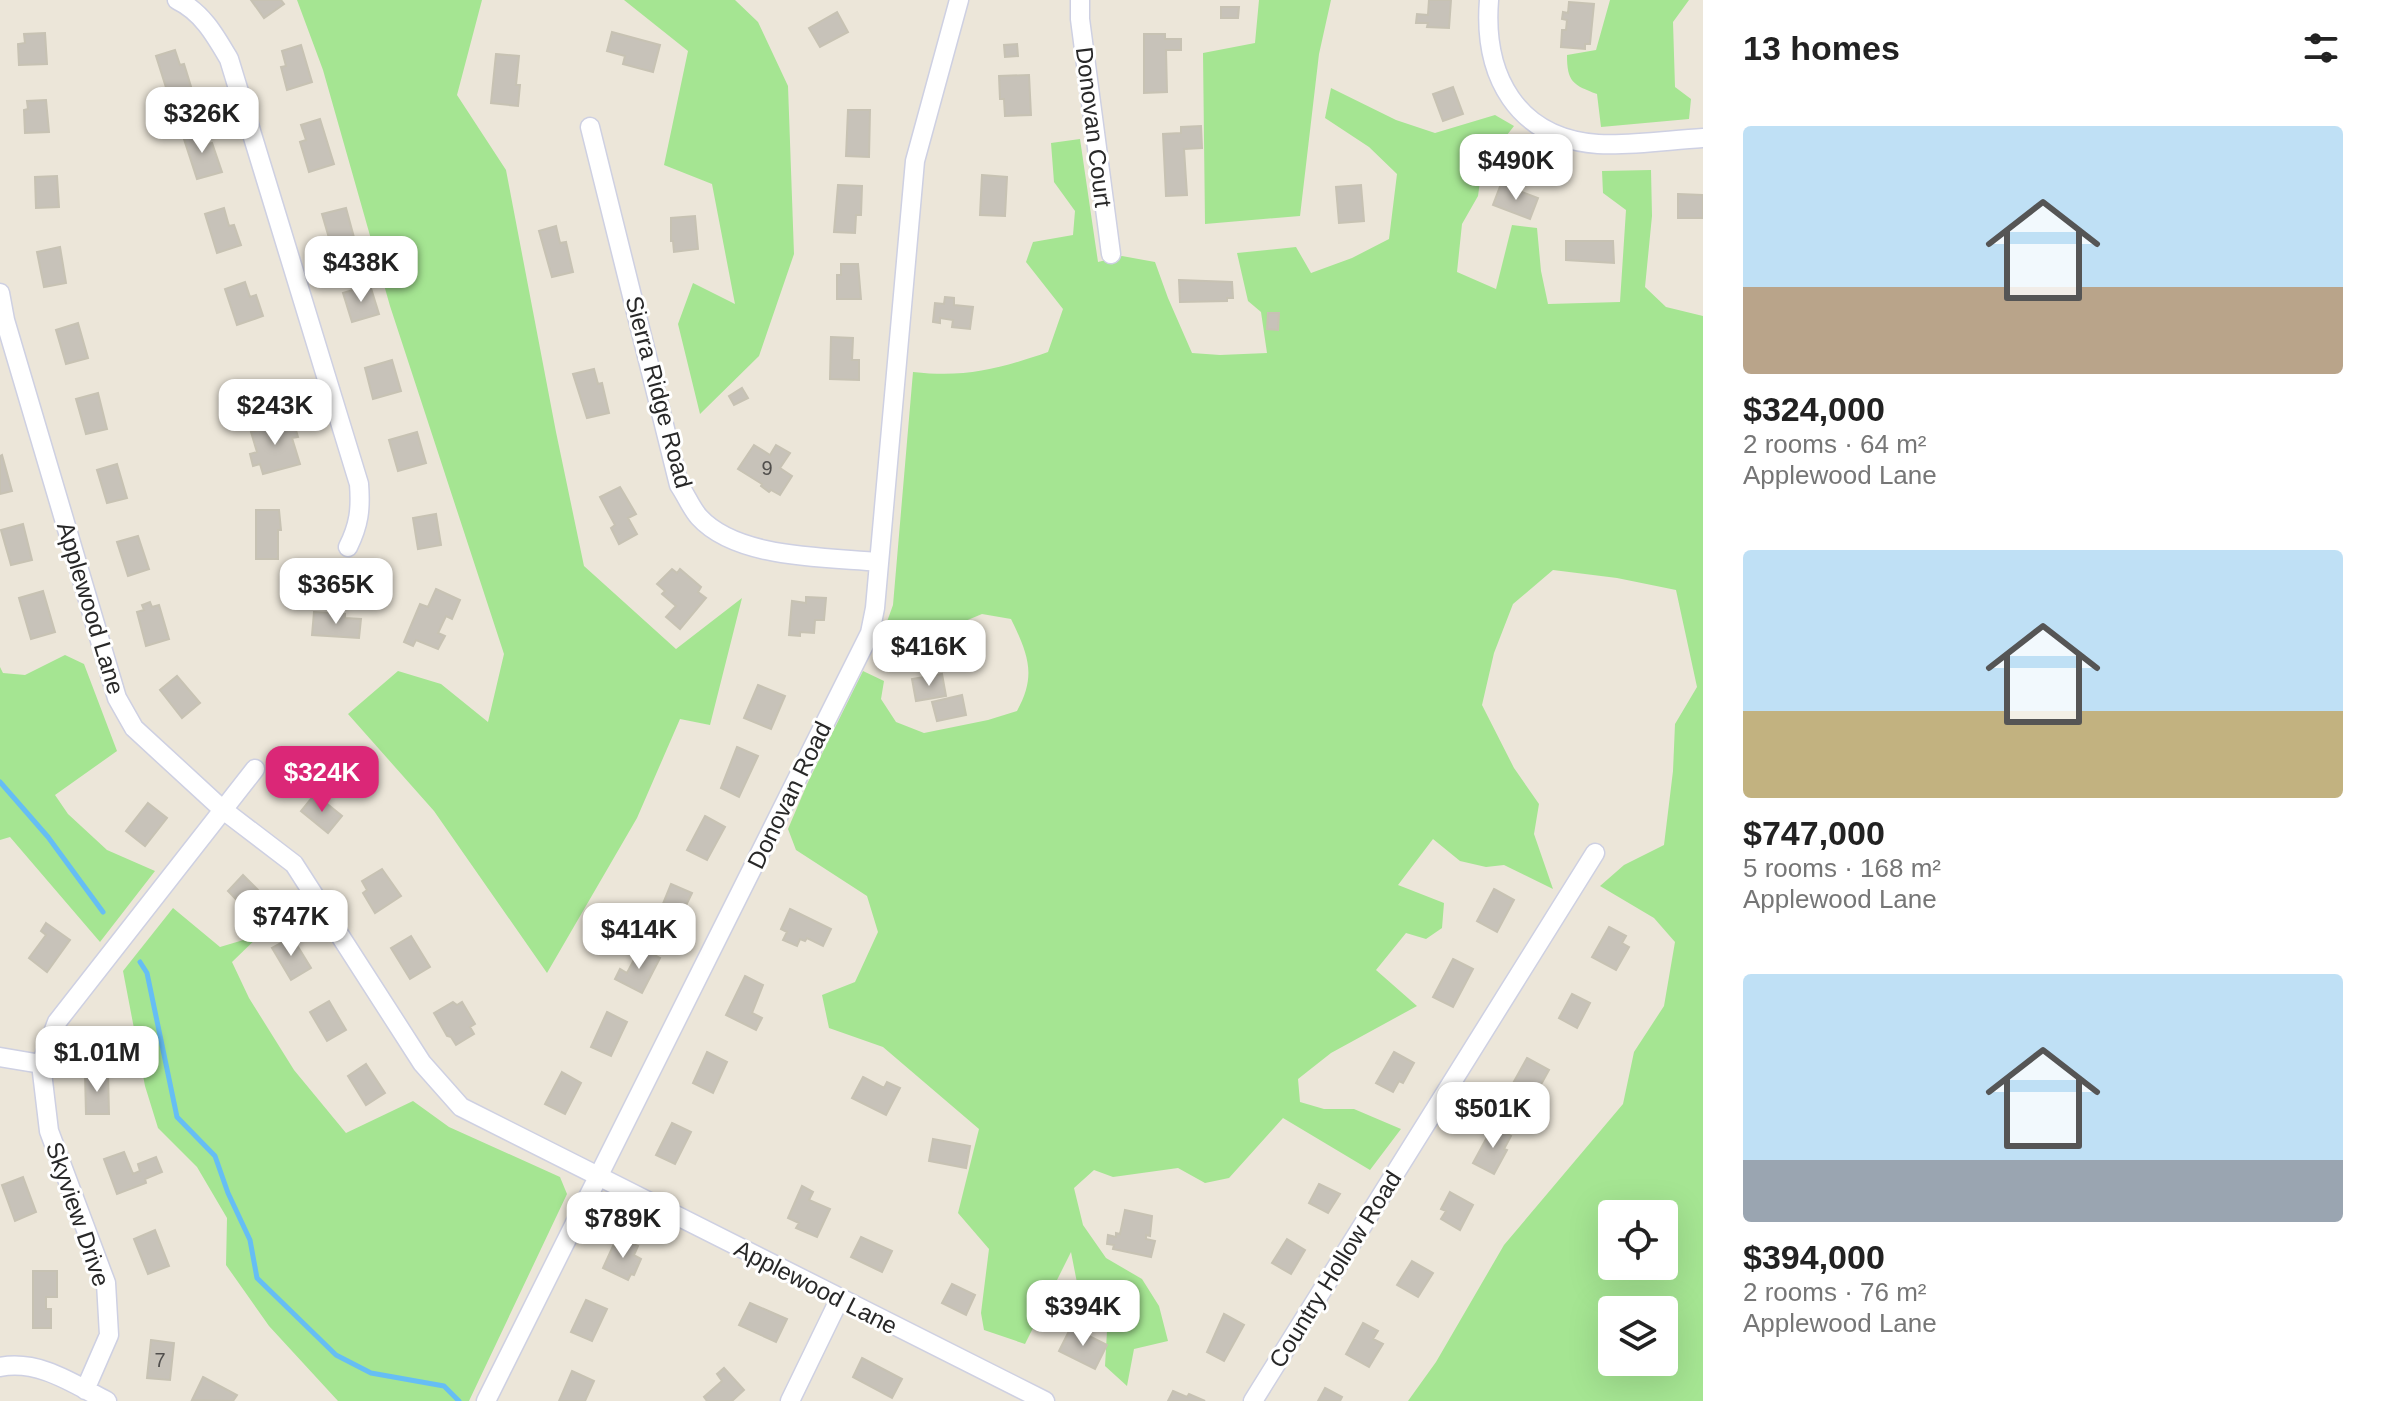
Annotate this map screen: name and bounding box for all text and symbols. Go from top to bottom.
icon: filters [2299,26,2343,70]
text: 13 homes [1743,29,1900,67]
street label: Donovan Court [1071,45,1117,209]
pin: $326K [146,87,258,155]
text: $326K [164,98,240,128]
pin: $490K [1460,134,1572,202]
text: $490K [1478,145,1554,175]
icon: home [1971,178,2115,322]
pin: $438K [305,236,417,304]
text: $438K [323,247,399,277]
street label: Sierra Ridge Road [620,293,698,491]
pin: $243K [219,379,331,447]
text: $243K [237,390,313,420]
text: $324,000 [1743,390,1885,428]
text: 2 rooms · 64 m² [1743,429,1927,459]
house number: 9 [761,457,773,479]
text: Applewood Lane [1743,460,1937,490]
street label: Applewood Lane [52,519,130,697]
pin: $365K [280,558,392,626]
text: $365K [298,569,374,599]
icon: home [1971,602,2115,746]
pin: $416K [873,620,985,688]
text: $416K [891,631,967,661]
street label: Donovan Road [742,717,836,873]
pin: $324K [266,746,378,814]
text: $324K [284,757,360,787]
text: $747,000 [1743,814,1885,852]
text: 5 rooms · 168 m² [1743,853,1941,883]
text: Applewood Lane [1743,884,1937,914]
pin: $747K [235,890,347,958]
text: $747K [253,901,329,931]
pin: $414K [583,903,695,971]
text: $414K [601,914,677,944]
pin: $1.01M [32,1026,162,1094]
icon: home [1971,1026,2115,1170]
text: $1.01M [54,1037,140,1067]
pin: $501K [1437,1082,1549,1150]
text: $501K [1455,1093,1531,1123]
street label: Skyview Drive [41,1138,115,1290]
street label: Country Hollow Road [1263,1166,1407,1372]
pin: $789K [567,1192,679,1260]
map controls [1598,1200,1678,1376]
button: locate [1598,1200,1678,1280]
text: $789K [585,1203,661,1233]
street label: Applewood Lane [730,1234,902,1340]
text: $394,000 [1743,1238,1885,1276]
text: 2 rooms · 76 m² [1743,1277,1927,1307]
pin: $394K [1027,1280,1139,1348]
text: $394K [1045,1291,1121,1321]
button: layers [1598,1296,1678,1376]
text: Applewood Lane [1743,1308,1937,1338]
house number: 7 [154,1349,166,1371]

